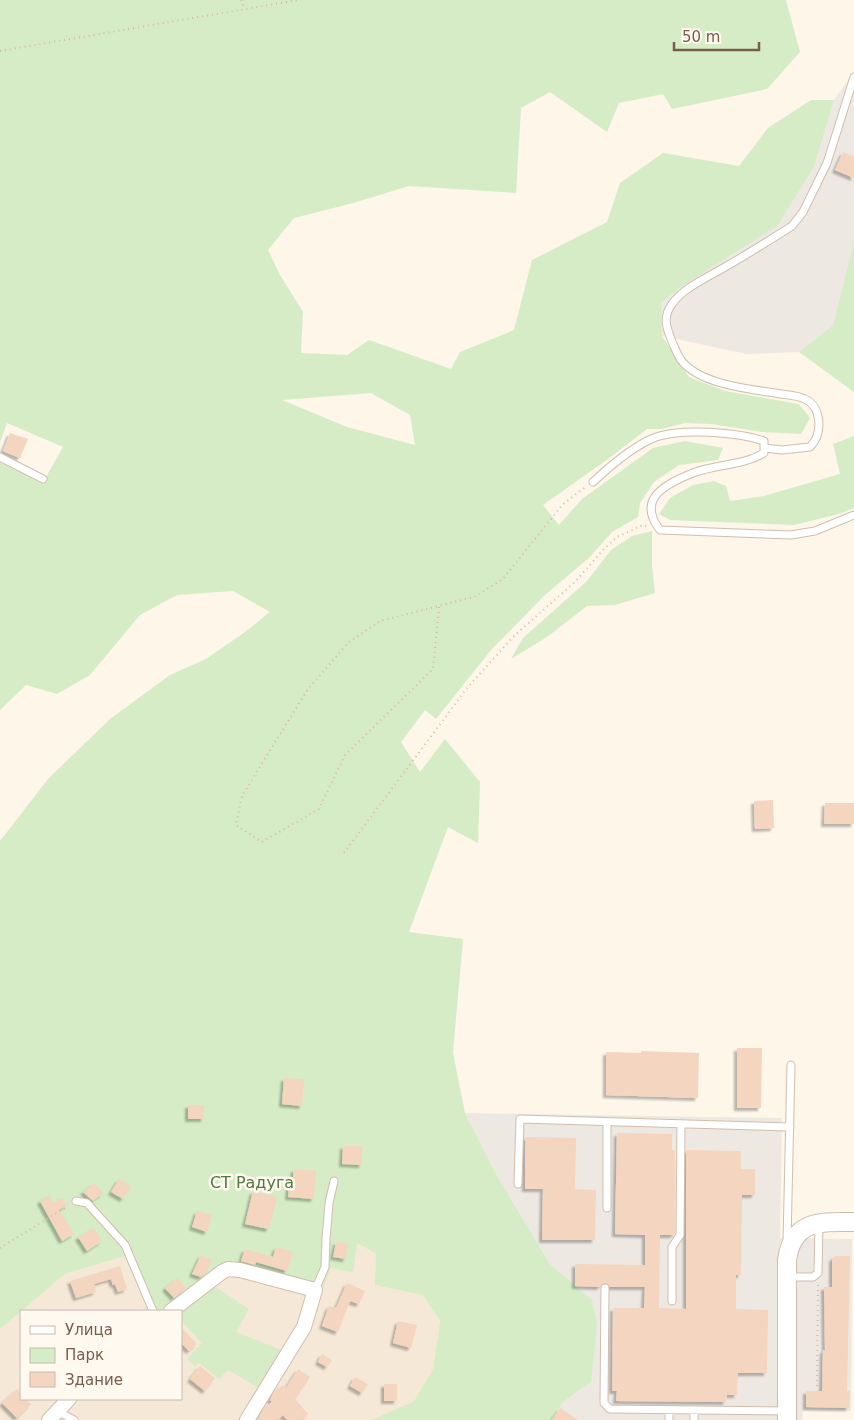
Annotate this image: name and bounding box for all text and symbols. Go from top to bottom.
scale bar [674,20,759,52]
text: 50 m [682,28,720,46]
park label: СТ Радуга [210,1173,294,1192]
legend [20,1310,182,1400]
text: Улица [65,1321,113,1339]
text: Парк [65,1346,104,1364]
text: Здание [65,1371,123,1389]

